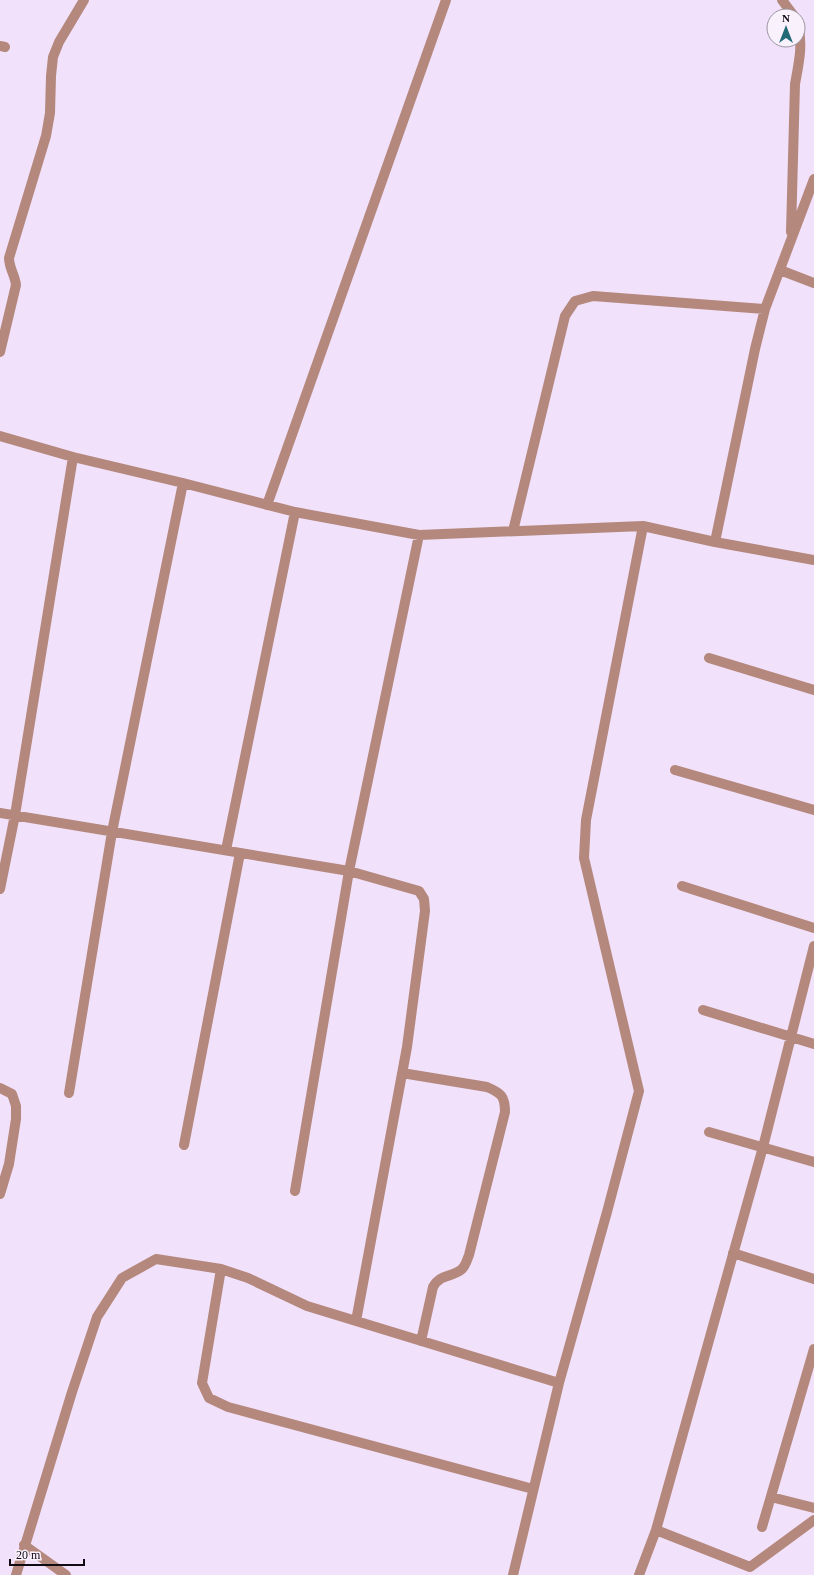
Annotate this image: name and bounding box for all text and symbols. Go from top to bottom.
north arrow [766,8,806,48]
text: N [782,12,790,24]
scale bar [10,1541,84,1567]
text: 20 m [16,1548,41,1562]

